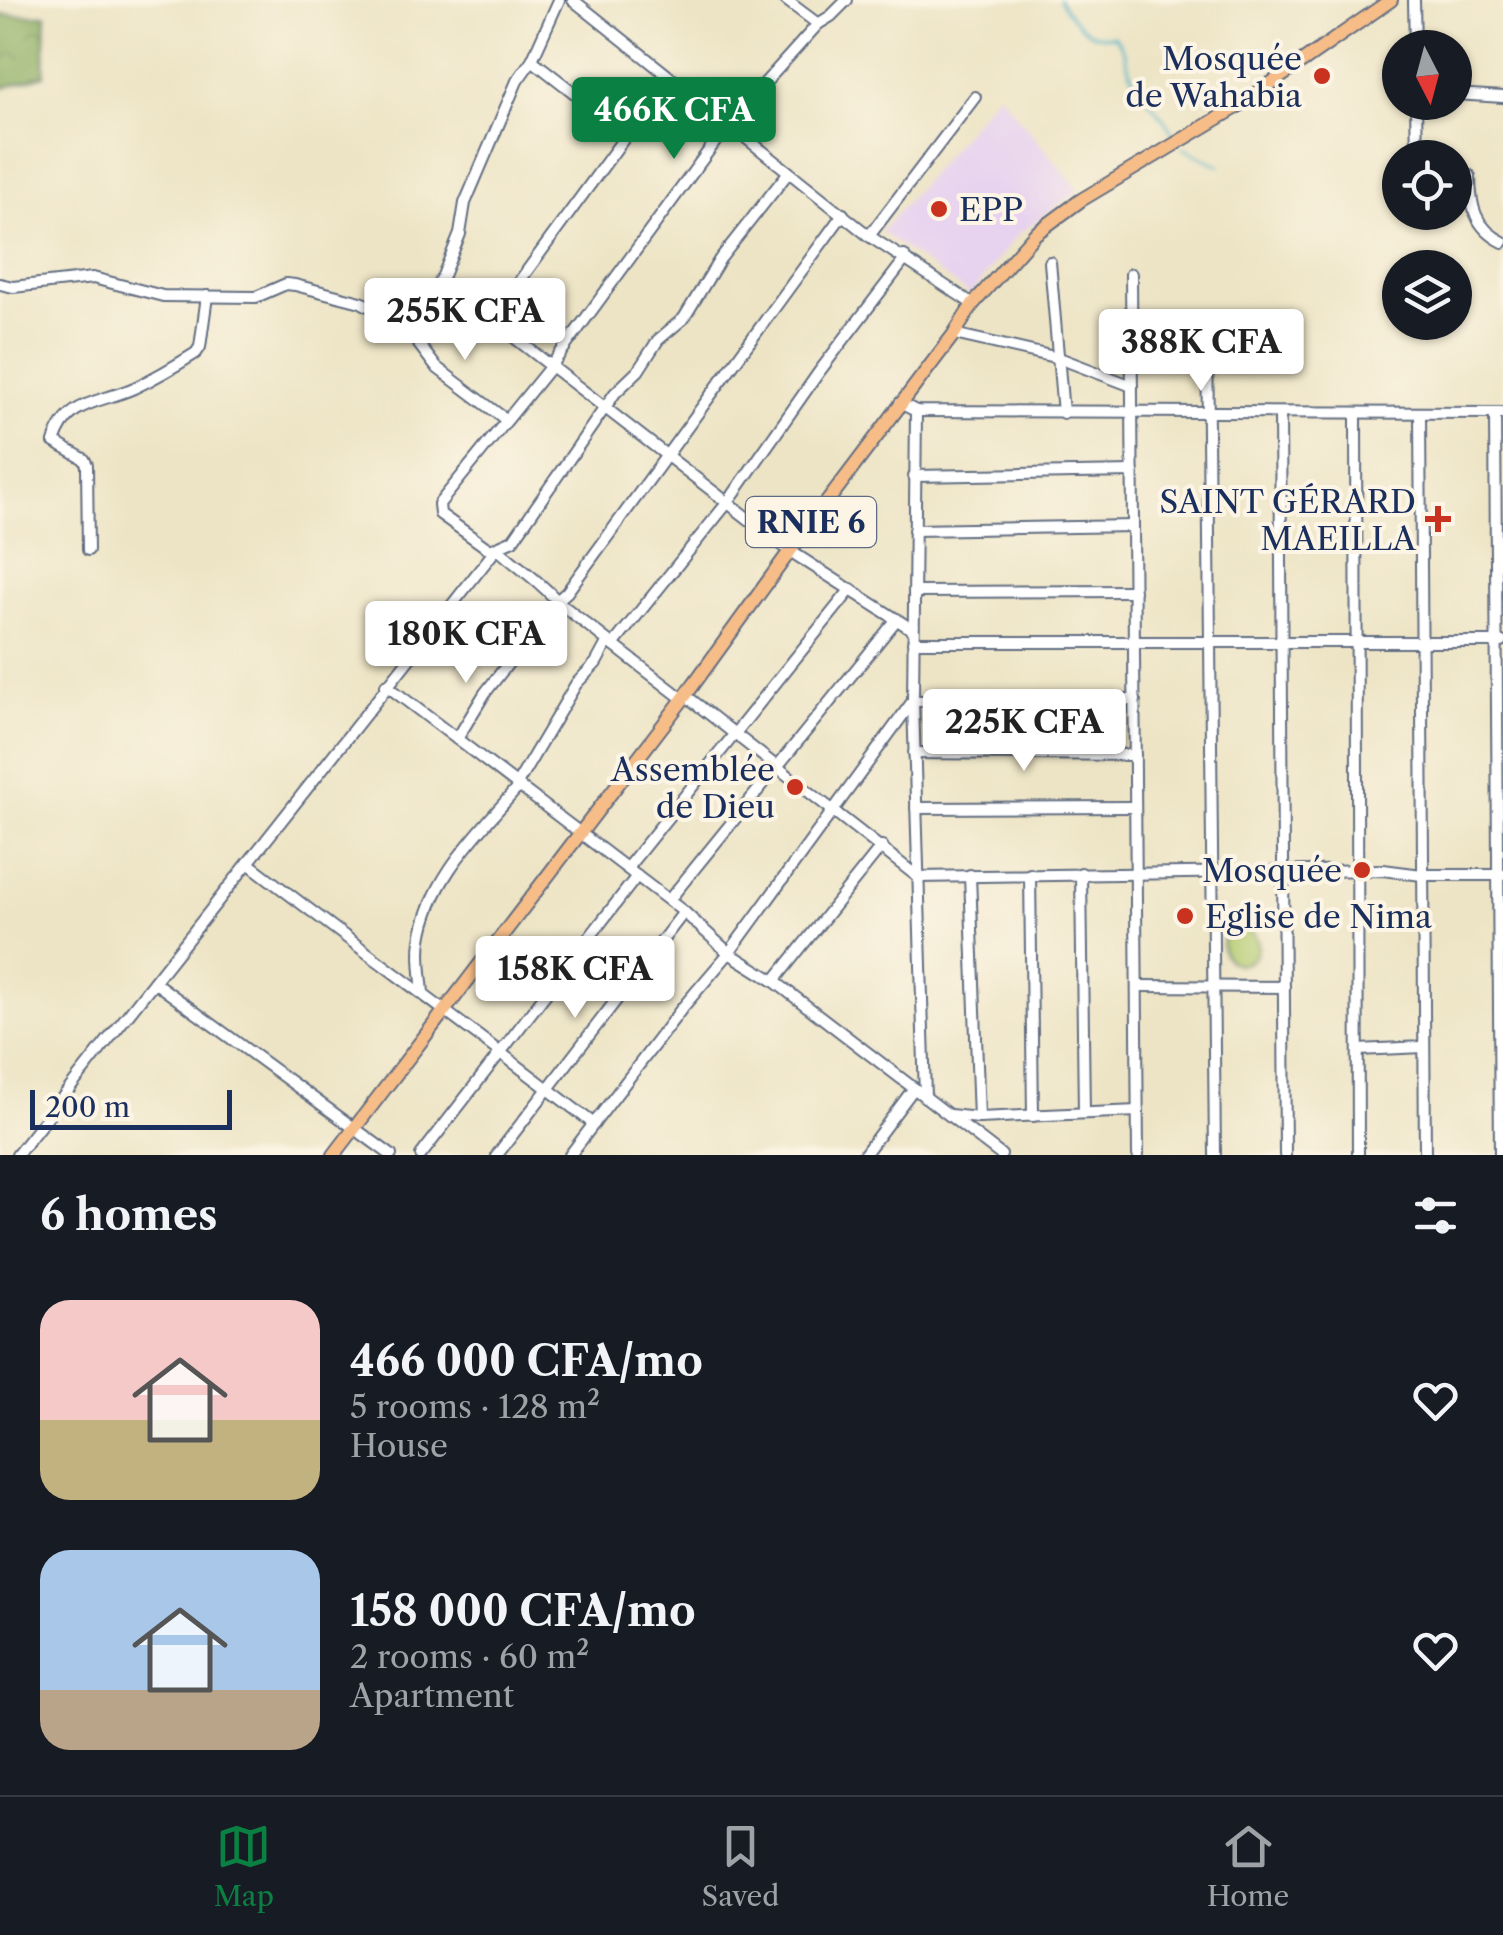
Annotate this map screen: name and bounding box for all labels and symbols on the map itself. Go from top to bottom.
north arrow [1382,30,1472,120]
place label: Mosquée de Wahabia [1125,39,1302,115]
marker: Mosquée de Wahabia [1311,65,1333,87]
pin: 466K CFA [571,77,777,162]
place label: EPP [959,190,1023,229]
marker: EPP [928,198,950,220]
pin: 255K CFA [362,278,568,363]
pin: 388K CFA [1098,309,1304,394]
place label: SAINT GÉRARD MAEILLA [1159,482,1417,558]
road number: RNIE 6 [746,497,876,547]
marker: SAINT GÉRARD MAEILLA [1425,506,1451,532]
pin: 180K CFA [363,601,569,686]
pin: 225K CFA [921,689,1127,774]
place label: Assemblée de Dieu [610,750,775,826]
marker: Assemblée de Dieu [784,776,806,798]
place label: Mosquée [1202,851,1342,890]
marker: Mosquée [1351,859,1373,881]
place label: Eglise de Nima [1205,897,1432,936]
marker: Eglise de Nima [1174,905,1196,927]
pin: 158K CFA [472,936,678,1021]
scale bar [30,1085,232,1130]

